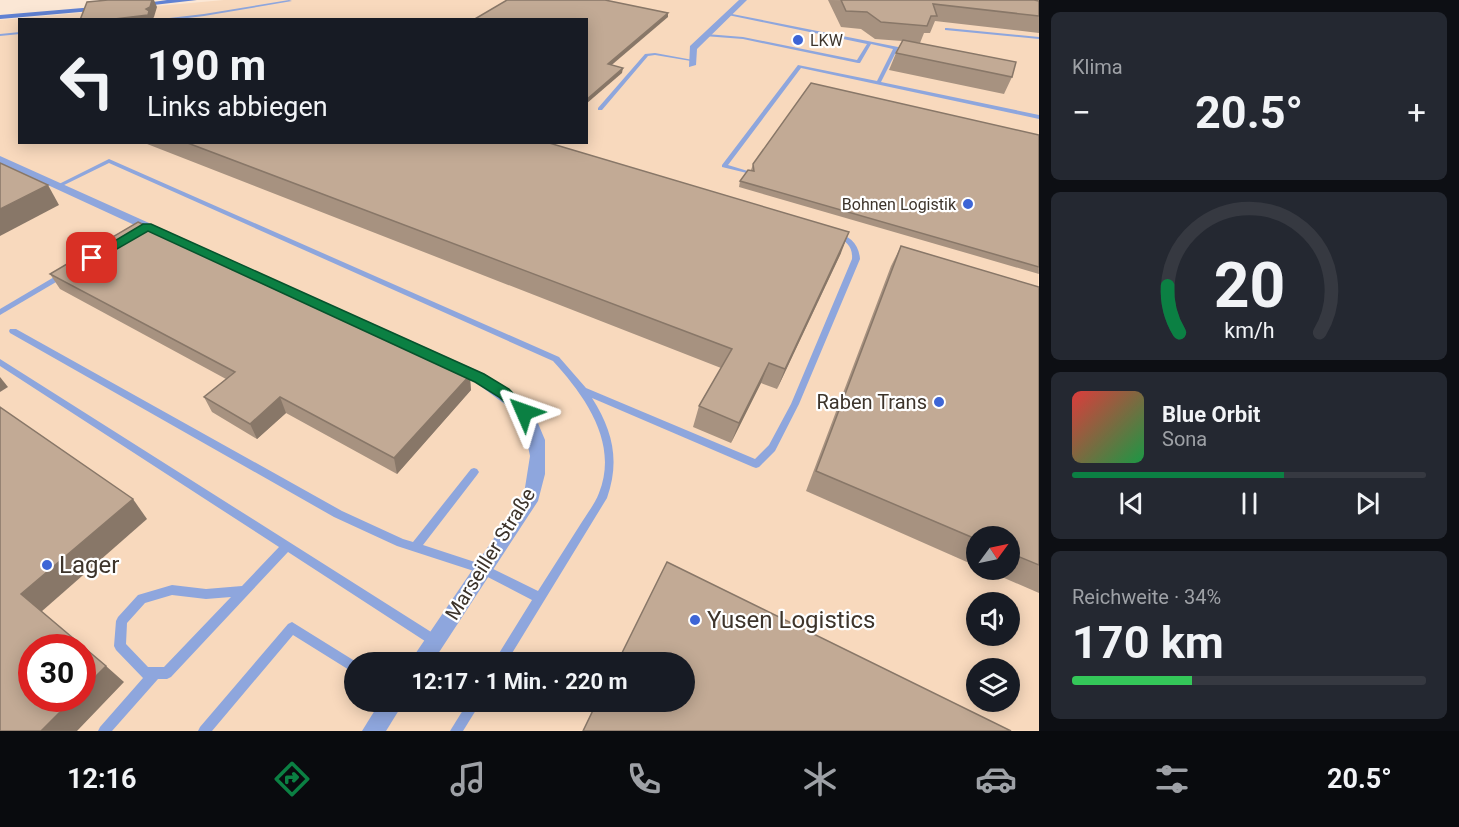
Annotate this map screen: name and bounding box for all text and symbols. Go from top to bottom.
place label: LKW [810,31,843,50]
marker: LKW [791,33,805,47]
text: 190 m [147,41,266,90]
icon: left [48,42,126,120]
text: Klima [1072,55,1123,79]
text: 20.5° [1195,86,1303,139]
text: Links abbiegen [147,91,328,123]
text: − [1072,93,1091,132]
text: + [1407,93,1426,132]
place label: Bohnen Logistik [842,195,957,214]
marker: Bohnen Logistik [961,197,975,211]
pin [66,232,117,283]
icon: arrive [75,241,108,274]
text: 20 [1213,249,1285,322]
text: km/h [1224,318,1274,343]
position arrow [492,380,556,444]
place label: Raben Trans [817,390,927,414]
marker: Raben Trans [932,395,946,409]
text: Blue Orbit [1162,402,1260,427]
text: Sona [1162,427,1207,451]
street label: Marseiller Straße [440,484,540,624]
icon: previous [1115,487,1148,520]
icon: pause [1233,487,1266,520]
icon: next [1351,487,1384,520]
north arrow [966,526,1020,580]
map controls [966,526,1020,712]
place label: Lager [59,551,119,579]
marker: Lager [40,558,54,572]
text: Reichweite · 34% [1072,585,1221,609]
button: sound [966,592,1020,646]
place label: Yusen Logistics [707,606,875,634]
marker: Yusen Logistics [688,613,702,627]
text: 170 km [1072,616,1224,669]
speed limit sign: 30 [18,634,96,712]
button: layers [966,658,1020,712]
text: 12:17 · 1 Min. · 220 m [411,669,628,694]
icon: directions [271,758,313,800]
icon: music [447,758,489,800]
icon: phone [623,758,665,800]
icon: climate [799,758,841,800]
icon: car [975,758,1017,800]
icon: filters [1151,758,1193,800]
text: 12:16 [67,763,137,795]
text: 20.5° [1327,763,1392,795]

